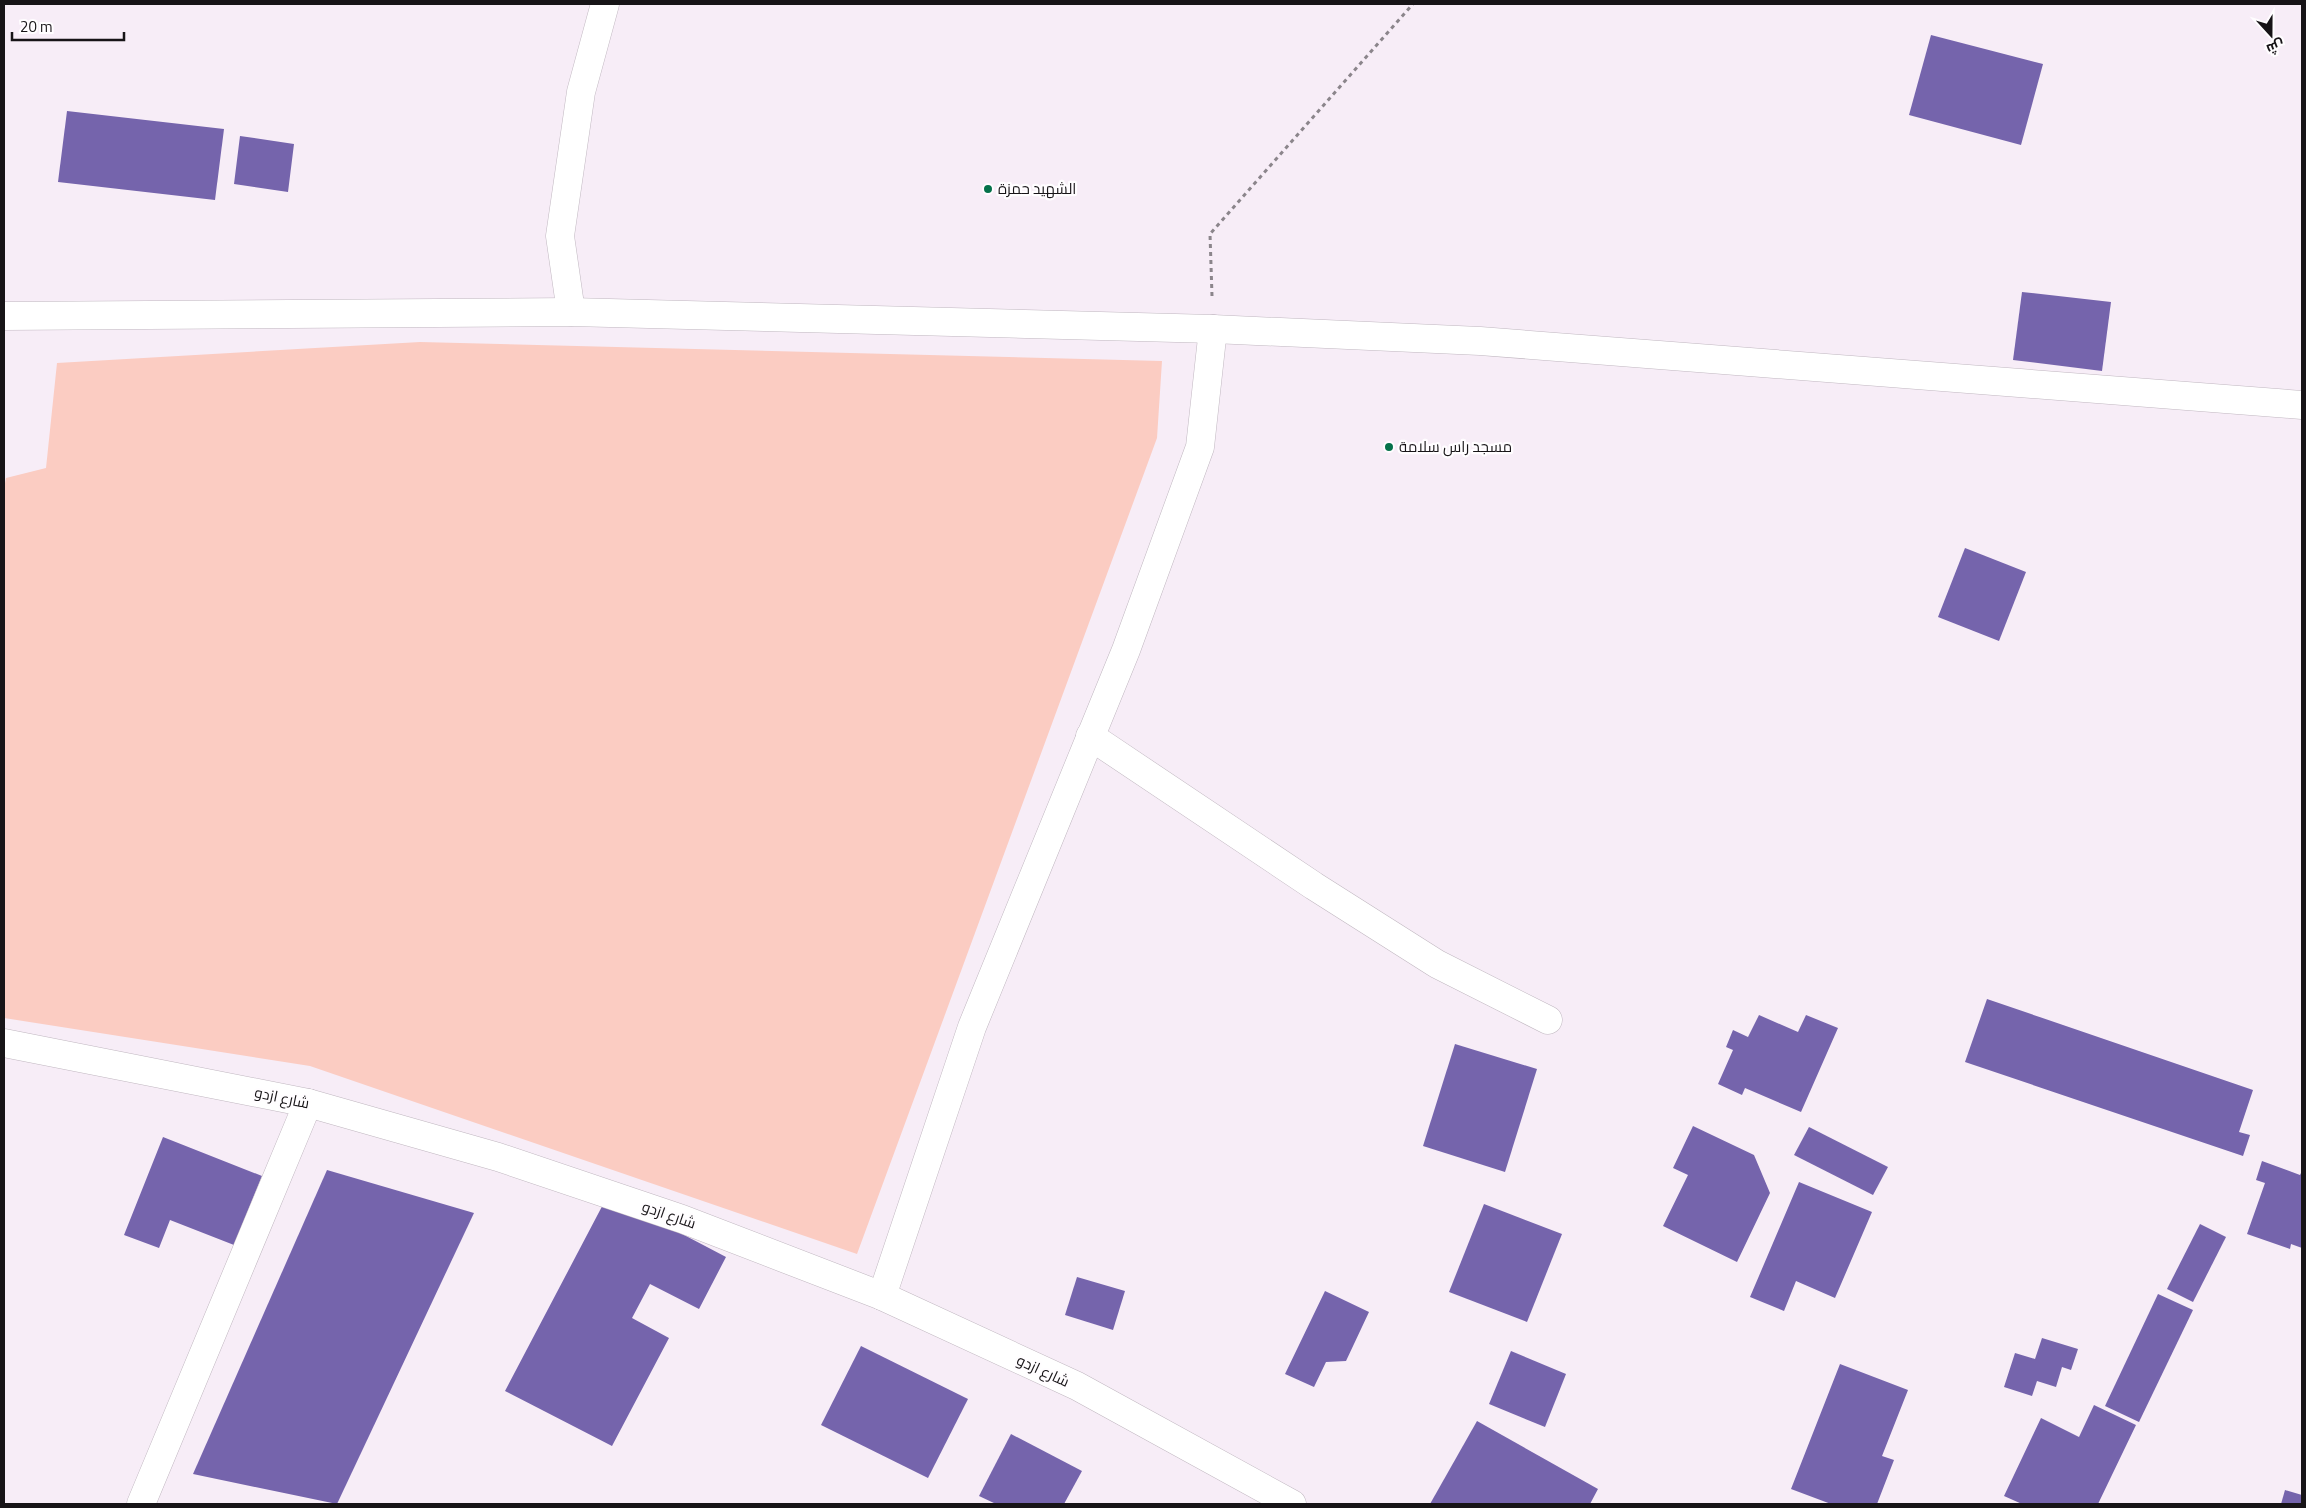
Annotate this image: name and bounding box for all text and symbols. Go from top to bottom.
scale bar [12,10,125,42]
north arrow [2246,10,2296,60]
text: 20 m [20,15,53,38]
text: ش [2264,35,2288,61]
place label: الشهيد حمزة [998,177,1076,200]
marker: الشهيد حمزة [982,183,994,195]
place label: مسجد راس سلامة [1399,435,1512,458]
marker: مسجد راس سلامة [1383,441,1395,453]
street label: شارع ازدو [252,1080,312,1115]
street label: شارع ازدو [639,1195,699,1234]
street label: شارع ازدو [1013,1348,1073,1393]

